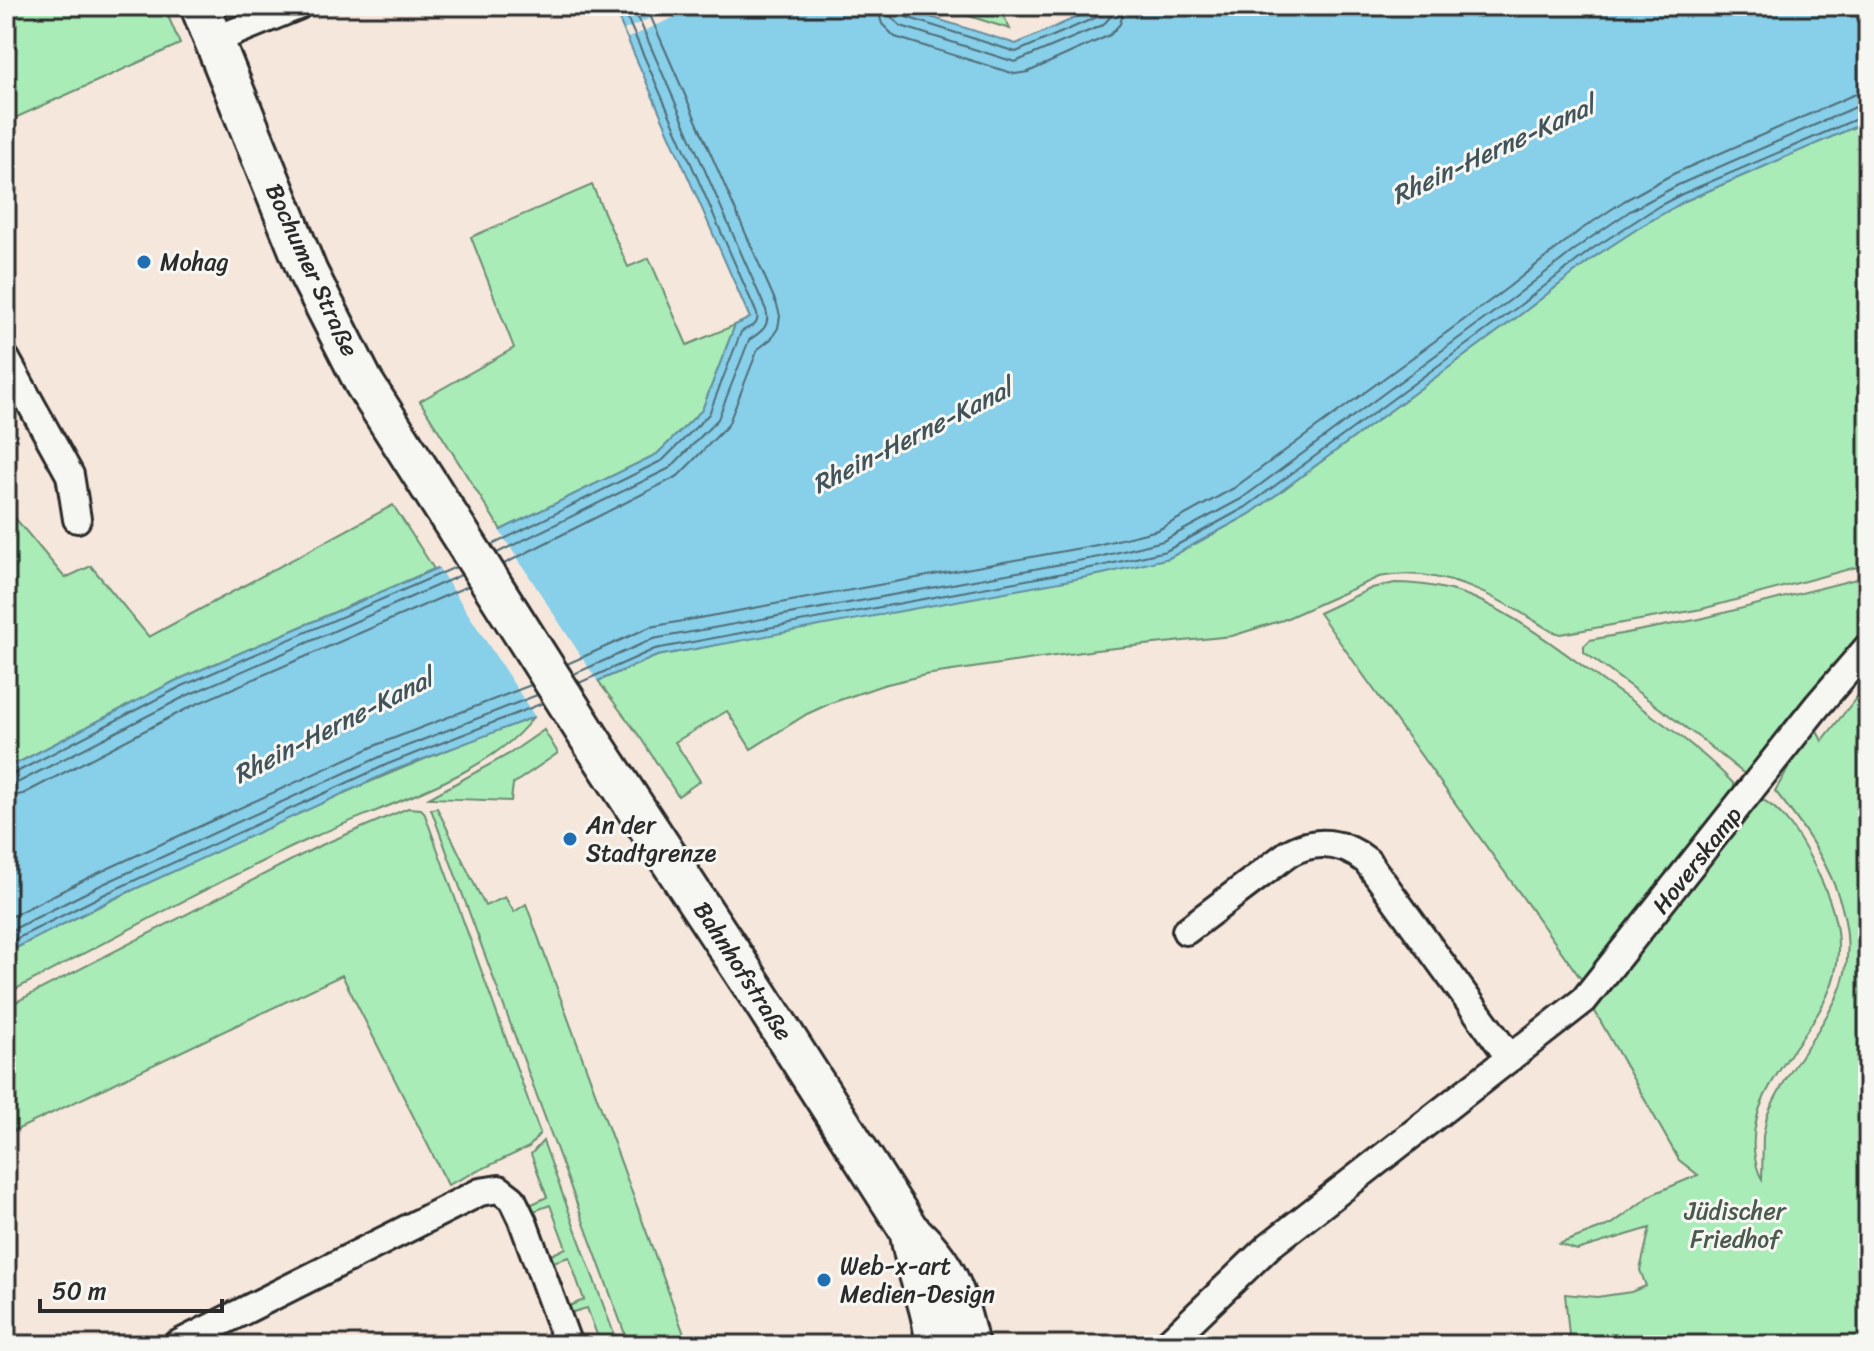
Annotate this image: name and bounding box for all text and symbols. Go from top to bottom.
water label: Rhein-Herne-Kanal [1383,80,1608,217]
street label: Bochumer Straße [253,176,371,364]
place label: Mohag [160,241,229,283]
marker: Mohag [135,253,153,271]
water label: Rhein-Herne-Kanal [803,363,1026,506]
water label: Rhein-Herne-Kanal [224,653,447,796]
street label: Hoverskamp [1641,796,1753,923]
place label: An der Stadtgrenze [585,804,717,874]
marker: An der Stadtgrenze [561,830,579,848]
street label: Bahnhofstraße [682,893,804,1049]
park label: Jüdischer Friedhof [1683,1190,1788,1260]
place label: Web-x-art Medien-Design [840,1245,995,1315]
scale bar [40,1263,222,1313]
text: 50 m [52,1270,107,1312]
marker: Web-x-art Medien-Design [815,1271,833,1289]

